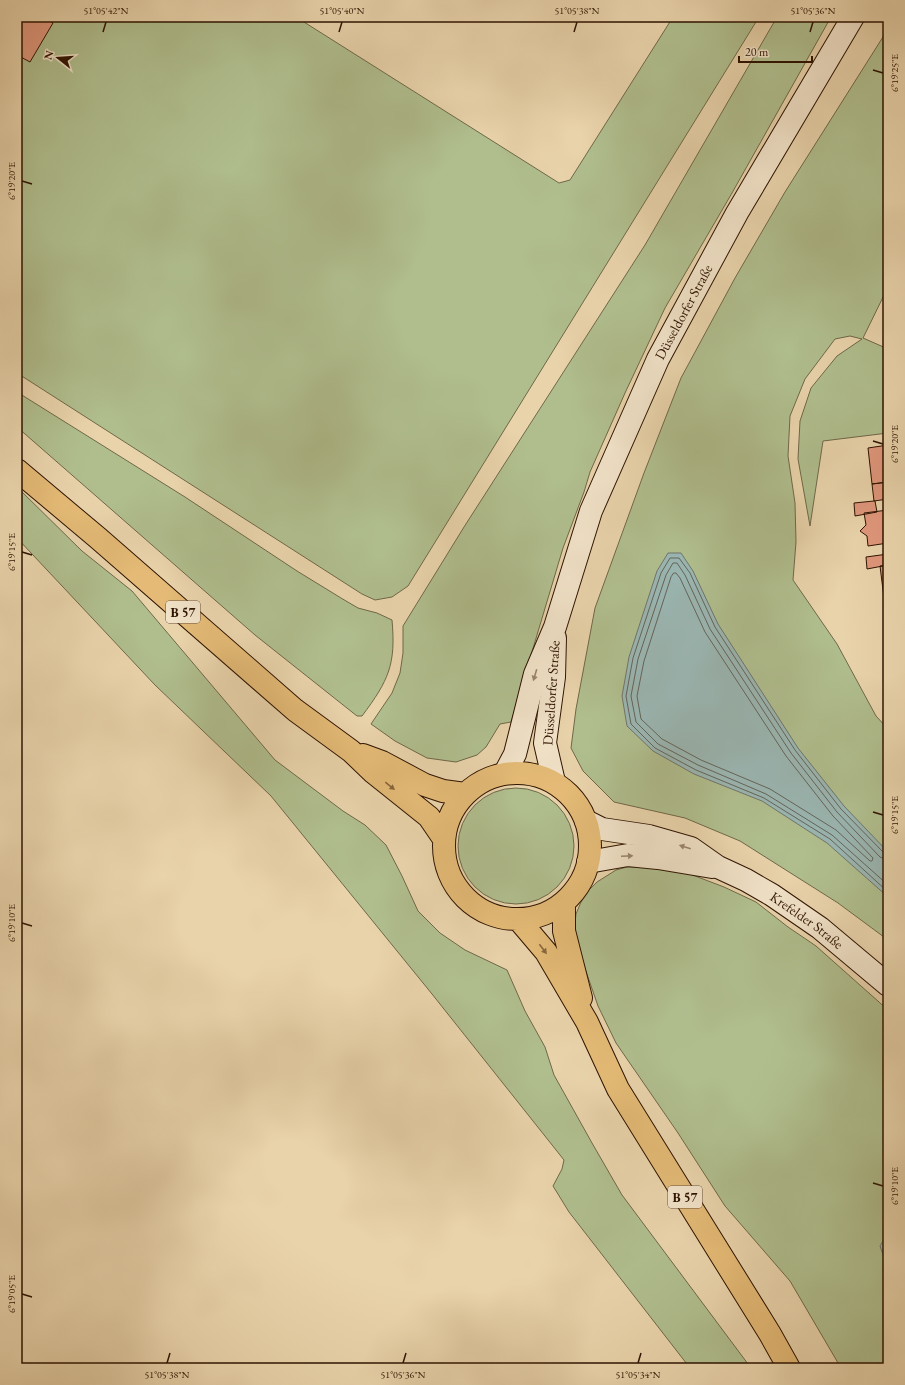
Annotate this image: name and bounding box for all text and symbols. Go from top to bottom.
text: 51°05'42"N [84,4,129,17]
text: 51°05'40"N [320,4,365,17]
text: 51°05'38"N [555,4,600,17]
text: 51°05'36"N [791,4,836,17]
north arrow [38,38,78,78]
scale bar [739,38,812,64]
text: 20 m [745,44,769,60]
text: N [40,49,56,61]
text: 6°19'25"E [888,54,901,92]
text: 6°19'20"E [5,162,18,200]
street label: Düsseldorfer Straße [650,261,717,363]
text: 6°19'20"E [888,425,901,463]
text: 6°19'15"E [5,533,18,571]
road number: B 57 [166,601,200,623]
street label: Düsseldorfer Straße [538,639,564,746]
one-way arrow [532,670,538,682]
one-way arrow [385,782,396,790]
text: 6°19'15"E [888,796,901,834]
one-way arrow [679,844,691,850]
one-way arrow [621,853,634,859]
street label: Krefelder Straße [767,887,848,953]
text: 6°19'10"E [5,904,18,942]
one-way arrow [539,944,547,954]
text: 6°19'10"E [888,1167,901,1205]
road number: B 57 [668,1186,702,1208]
text: 6°19'05"E [5,1275,18,1313]
text: 51°05'38"N [145,1368,190,1381]
text: 51°05'36"N [381,1368,426,1381]
text: 51°05'34"N [616,1368,661,1381]

